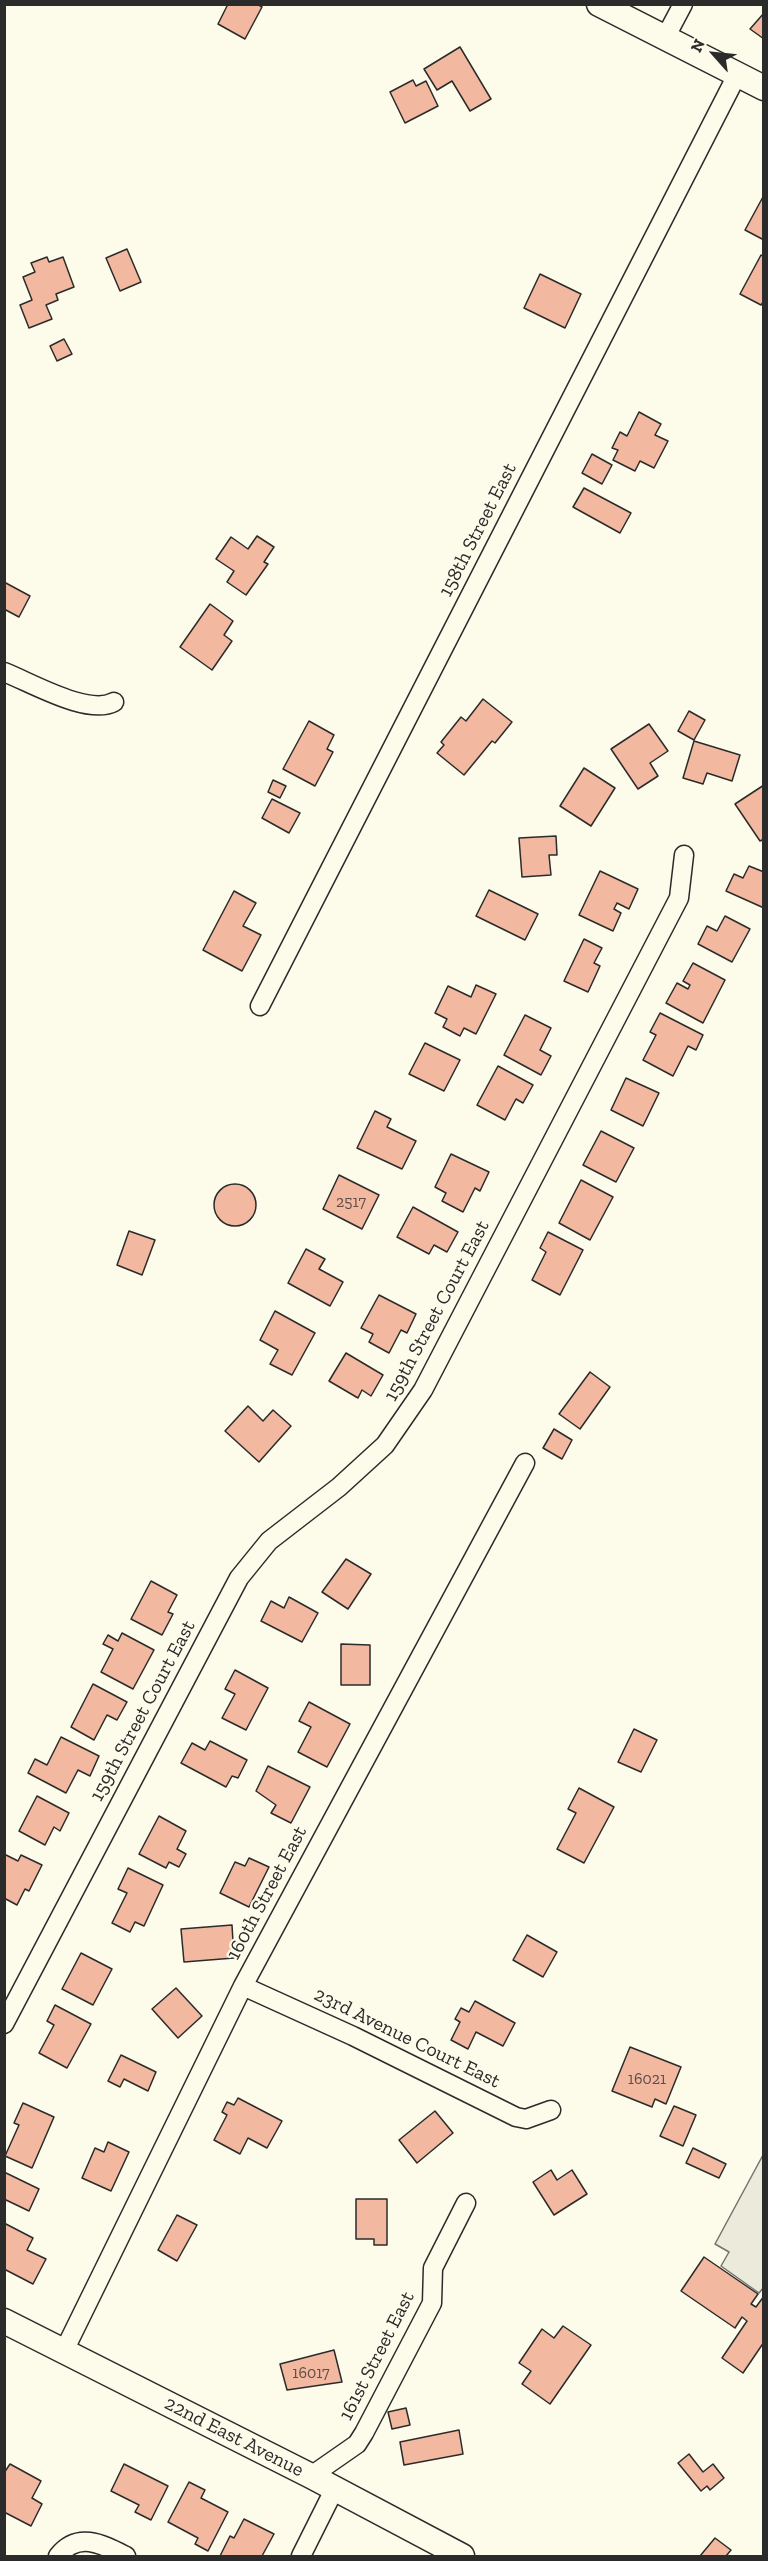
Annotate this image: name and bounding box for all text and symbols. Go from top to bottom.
north arrow [684,24,744,84]
text: N [686,36,709,55]
street label: 158th Street East [434,459,522,601]
house number: 2517 [336,1192,366,1212]
street label: 159th Street Court East [379,1216,495,1406]
street label: 159th Street Court East [85,1616,201,1806]
street label: 160th Street East [222,1822,312,1964]
street label: 23rd Avenue Court East [310,1982,504,2094]
house number: 16021 [628,2069,666,2089]
street label: 161st Street East [334,2287,420,2425]
house number: 16017 [292,2363,330,2383]
street label: 22nd East Avenue [160,2392,308,2482]

